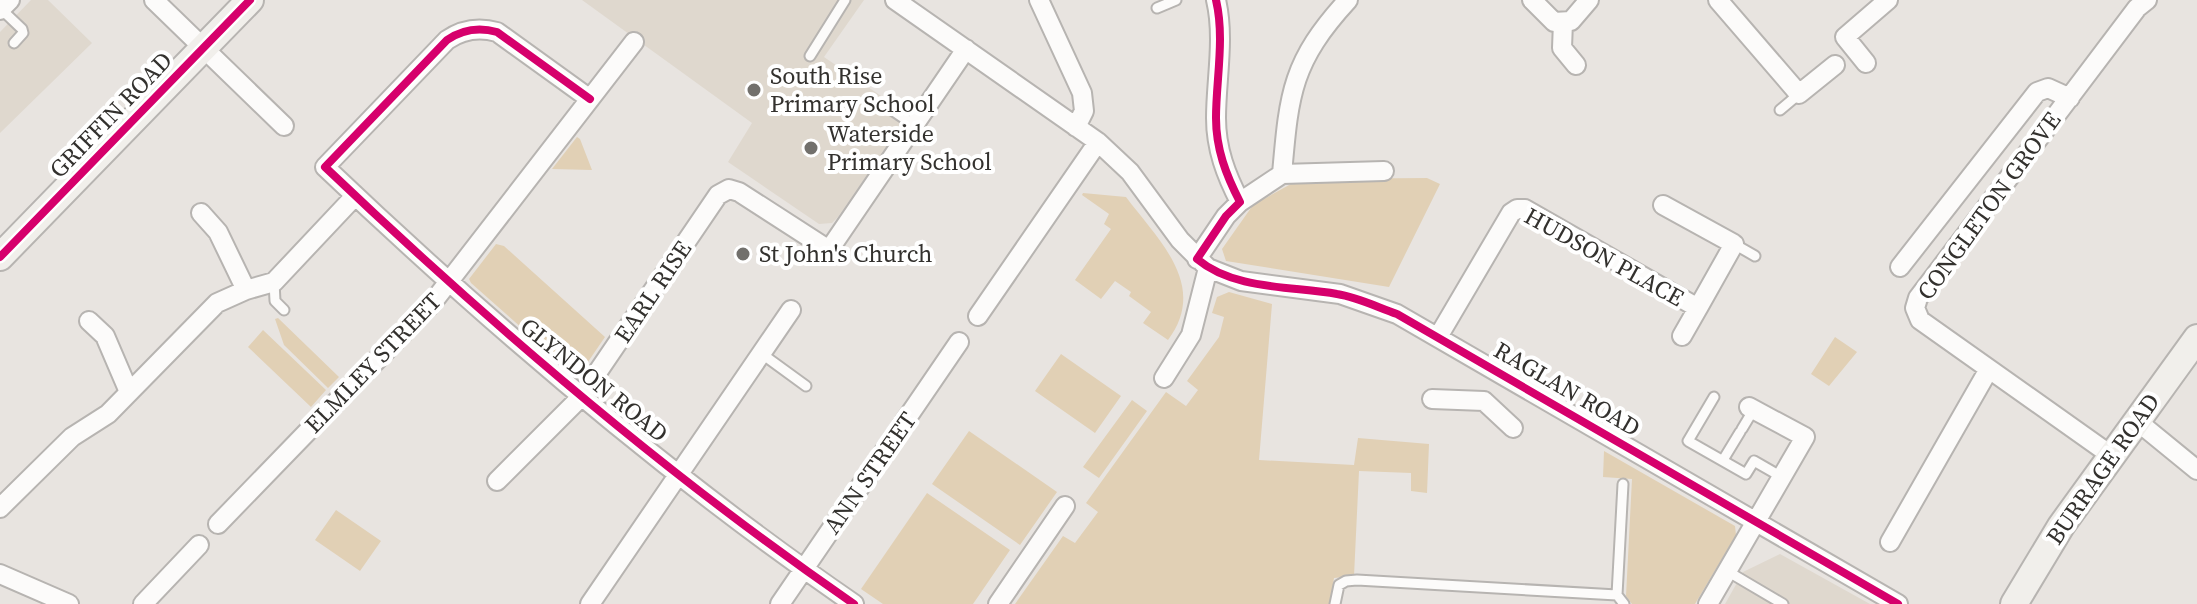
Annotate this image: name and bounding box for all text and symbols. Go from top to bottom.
street label: GRIFFIN ROAD [42,44,179,185]
place label: South Rise Primary School [770,59,935,120]
marker: South Rise Primary School [745,81,763,99]
street label: CONGLETON GROVE [1909,105,2068,306]
place label: Waterside Primary School [827,117,992,178]
marker: Waterside Primary School [802,139,820,157]
street label: HUDSON PLACE [1519,199,1690,314]
street label: EARL RISE [606,234,699,349]
place label: St John's Church [759,237,933,270]
marker: St John's Church [734,245,752,263]
street label: ELMLEY STREET [297,285,449,440]
street label: GLYNDON ROAD [513,310,675,449]
street label: RAGLAN ROAD [1488,333,1647,444]
street label: BURRAGE ROAD [2038,386,2167,551]
street label: ANN STREET [815,405,924,540]

